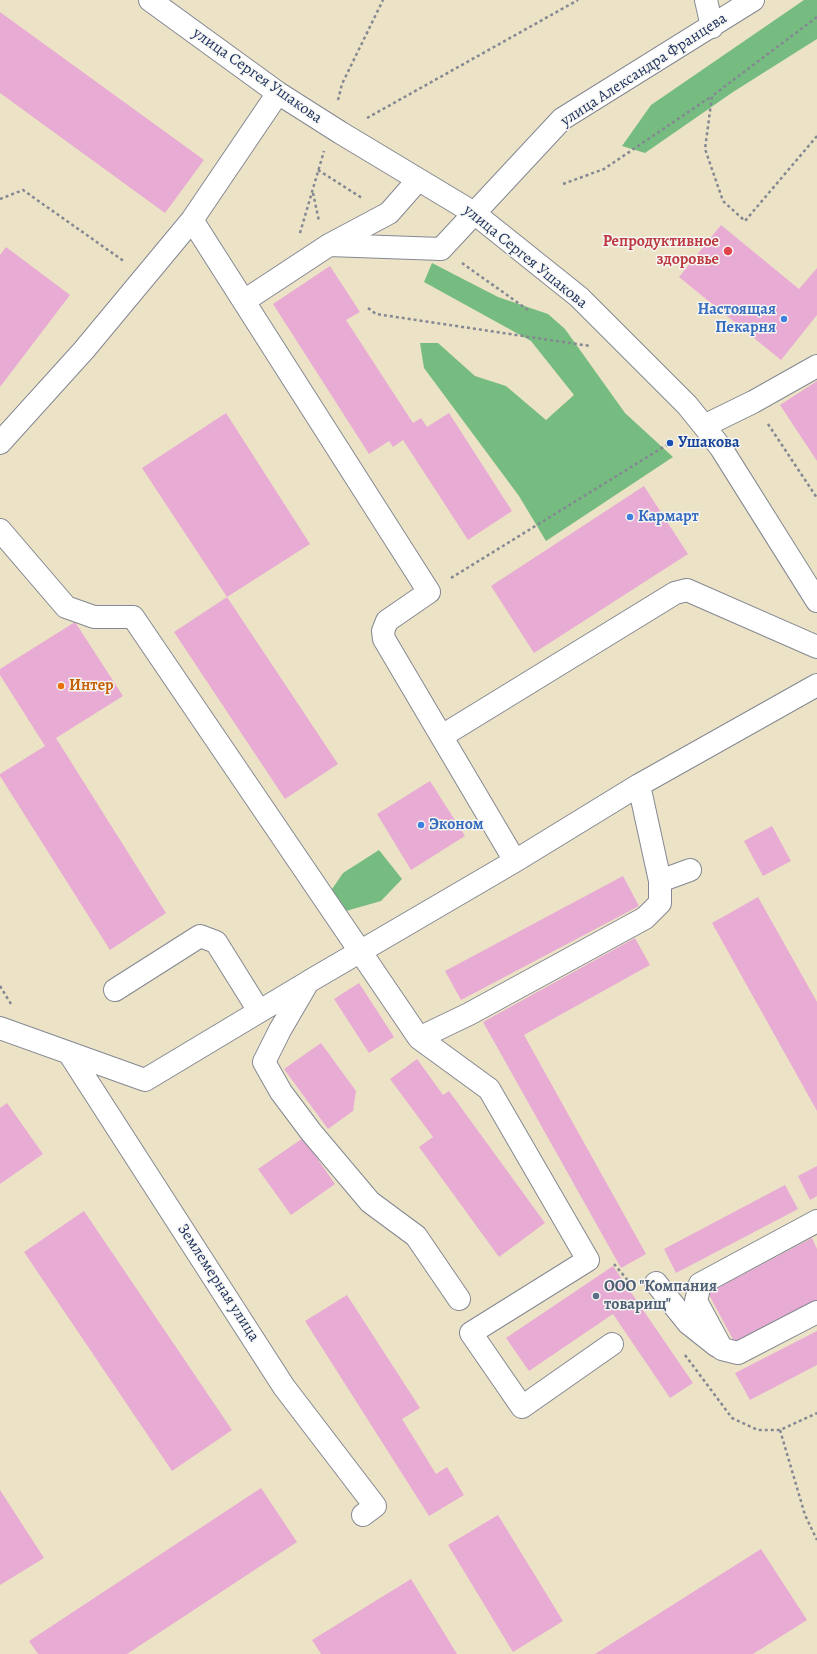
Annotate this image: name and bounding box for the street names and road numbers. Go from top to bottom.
street label: улица Александра Францева [557,9,731,131]
street label: улица Сергея Ушакова [188,24,326,128]
street label: улица Сергея Ушакова [459,201,591,313]
street label: Землемерная улица [173,1221,263,1345]

